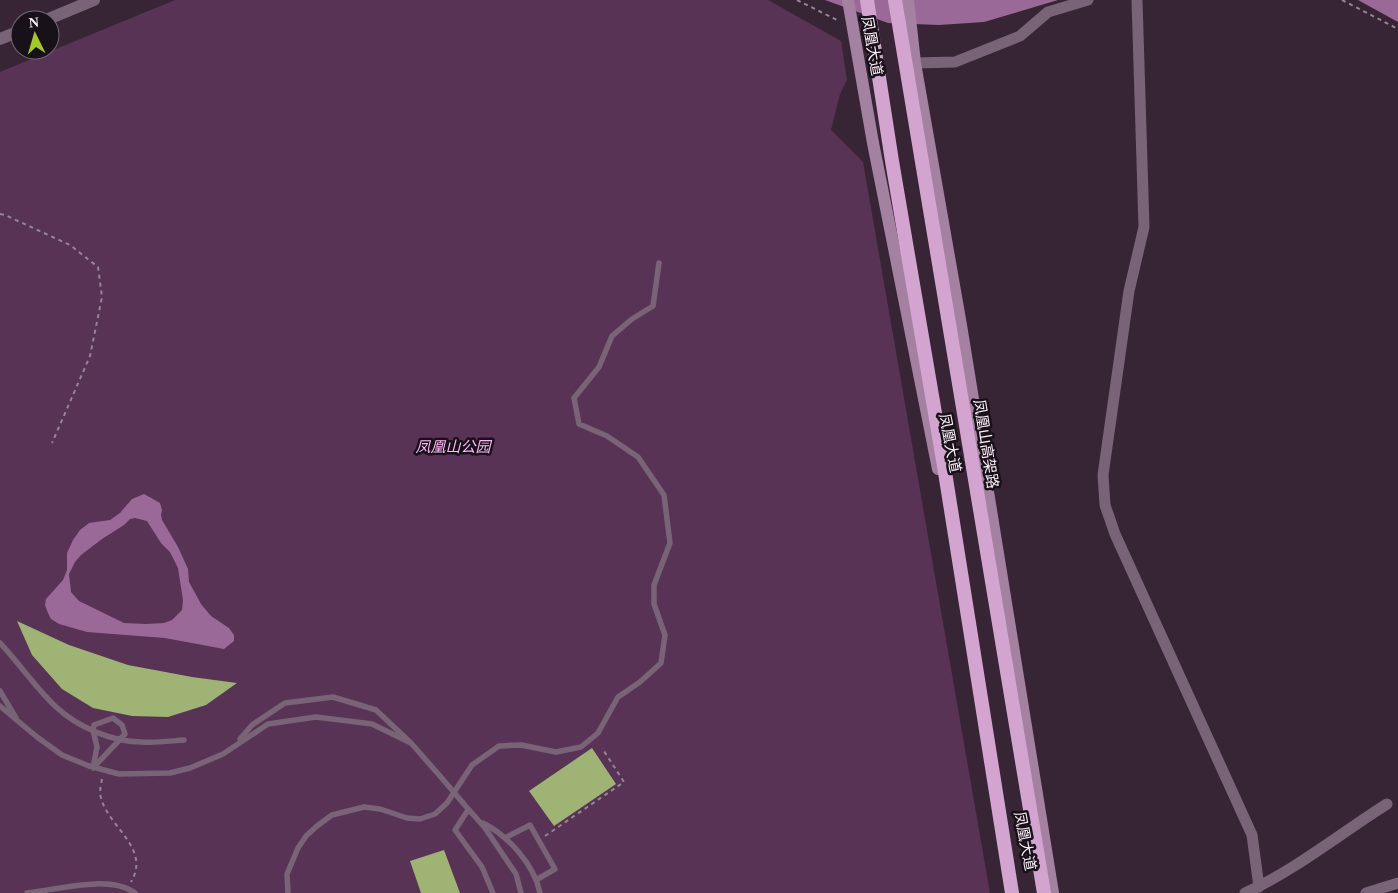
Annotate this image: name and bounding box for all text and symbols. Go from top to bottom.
north arrow [10,10,60,60]
text: N [28,15,40,30]
street label: 凤凰大道 [859,15,885,77]
street label: 凤凰山高架路 [971,398,1001,490]
street label: 凤凰大道 [936,412,964,474]
park label: 凤凰山公园 [415,439,492,455]
street label: 凤凰大道 [1011,810,1039,872]

